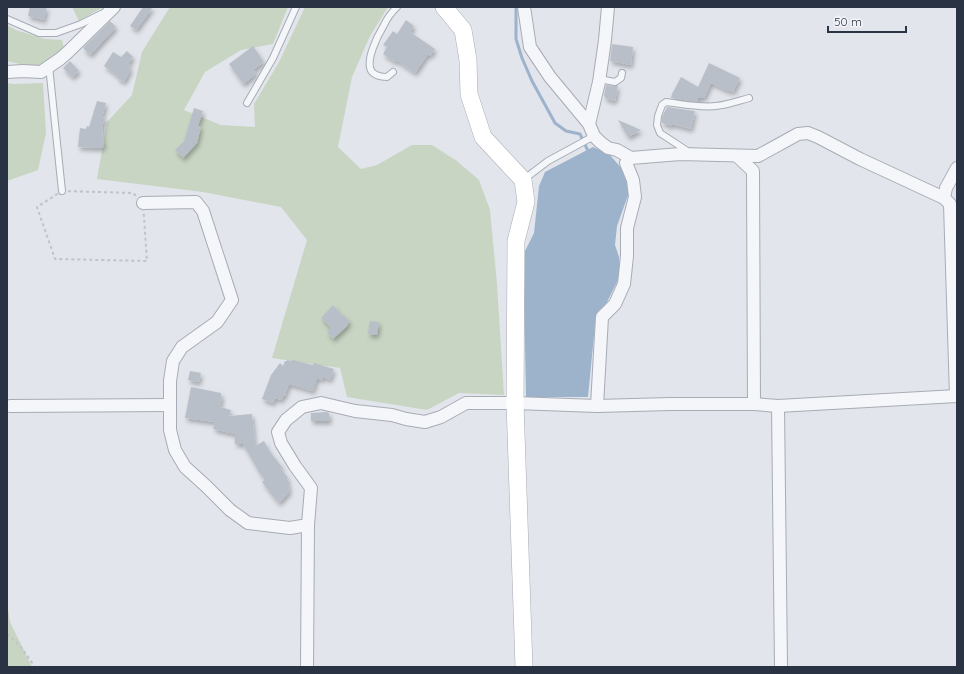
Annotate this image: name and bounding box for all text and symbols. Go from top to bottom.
scale bar [828,8,906,34]
text: 50 m [834,14,862,29]

